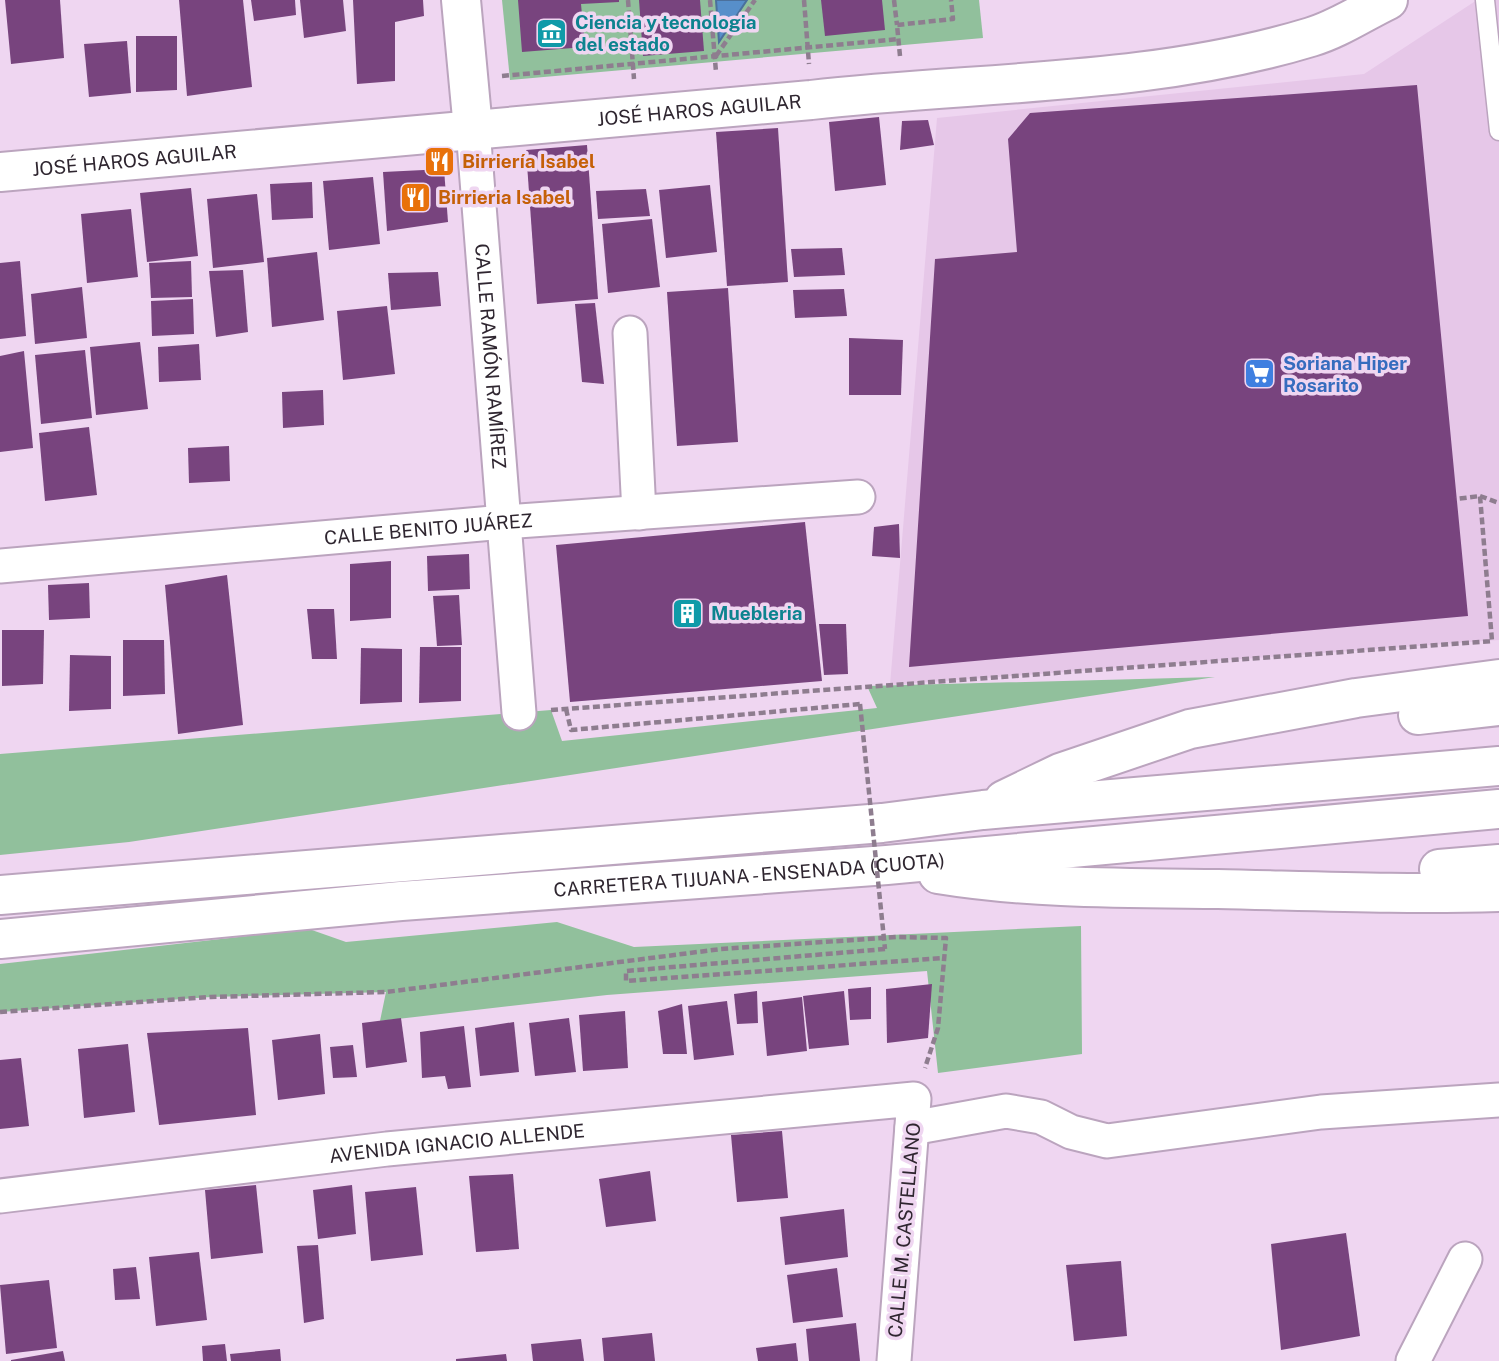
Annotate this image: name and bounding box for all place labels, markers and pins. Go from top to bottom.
place label: Ciencia y tecnologia del estado [575,11,757,55]
museum icon: Ciencia y tecnologia del estado [535,16,569,50]
restaurant icon: Birriería Isabel [422,144,456,178]
place label: Birriería Isabel [462,150,595,172]
restaurant icon: Birrieria Isabel [398,180,432,214]
place label: Birrieria Isabel [438,186,571,208]
place label: Soriana Hiper Rosarito [1283,352,1407,396]
supermarket icon: Soriana Hiper Rosarito [1243,357,1277,391]
building icon: Muebleria [671,596,705,630]
place label: Muebleria [711,602,803,624]

